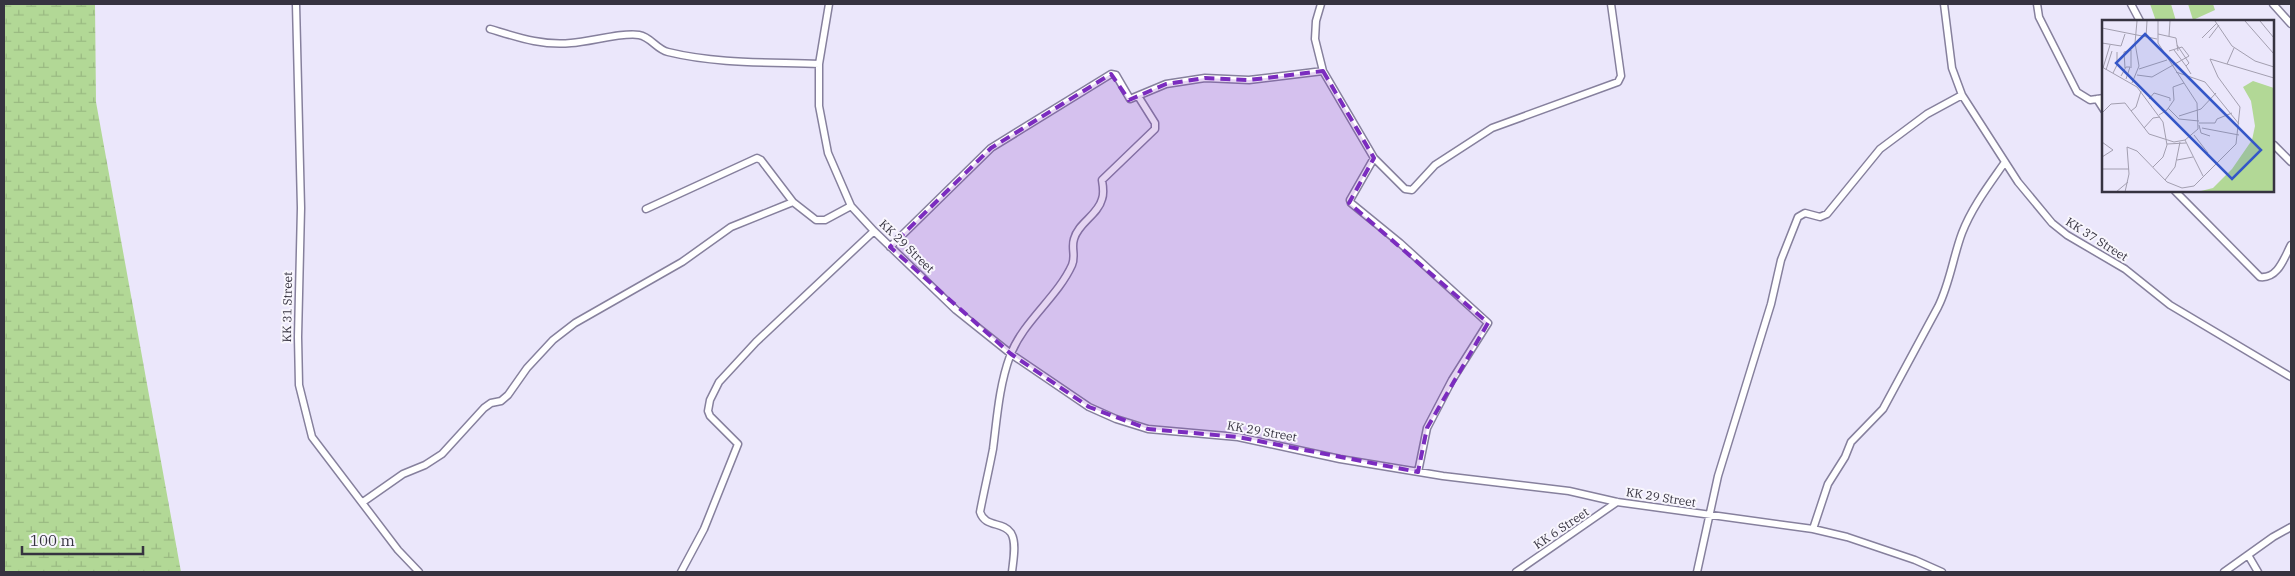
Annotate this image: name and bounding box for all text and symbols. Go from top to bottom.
inset map [2102,20,2275,192]
street label: KK 37 Street [2063,214,2131,264]
street label: KK 29 Street [876,216,938,276]
street label: KK 31 Street [279,272,295,342]
street label: KK 29 Street [1226,417,1298,445]
street label: KK 29 Street [1625,484,1697,510]
street label: KK 6 Street [1531,504,1591,552]
scale bar [22,524,144,556]
text: 100 m [30,531,75,550]

